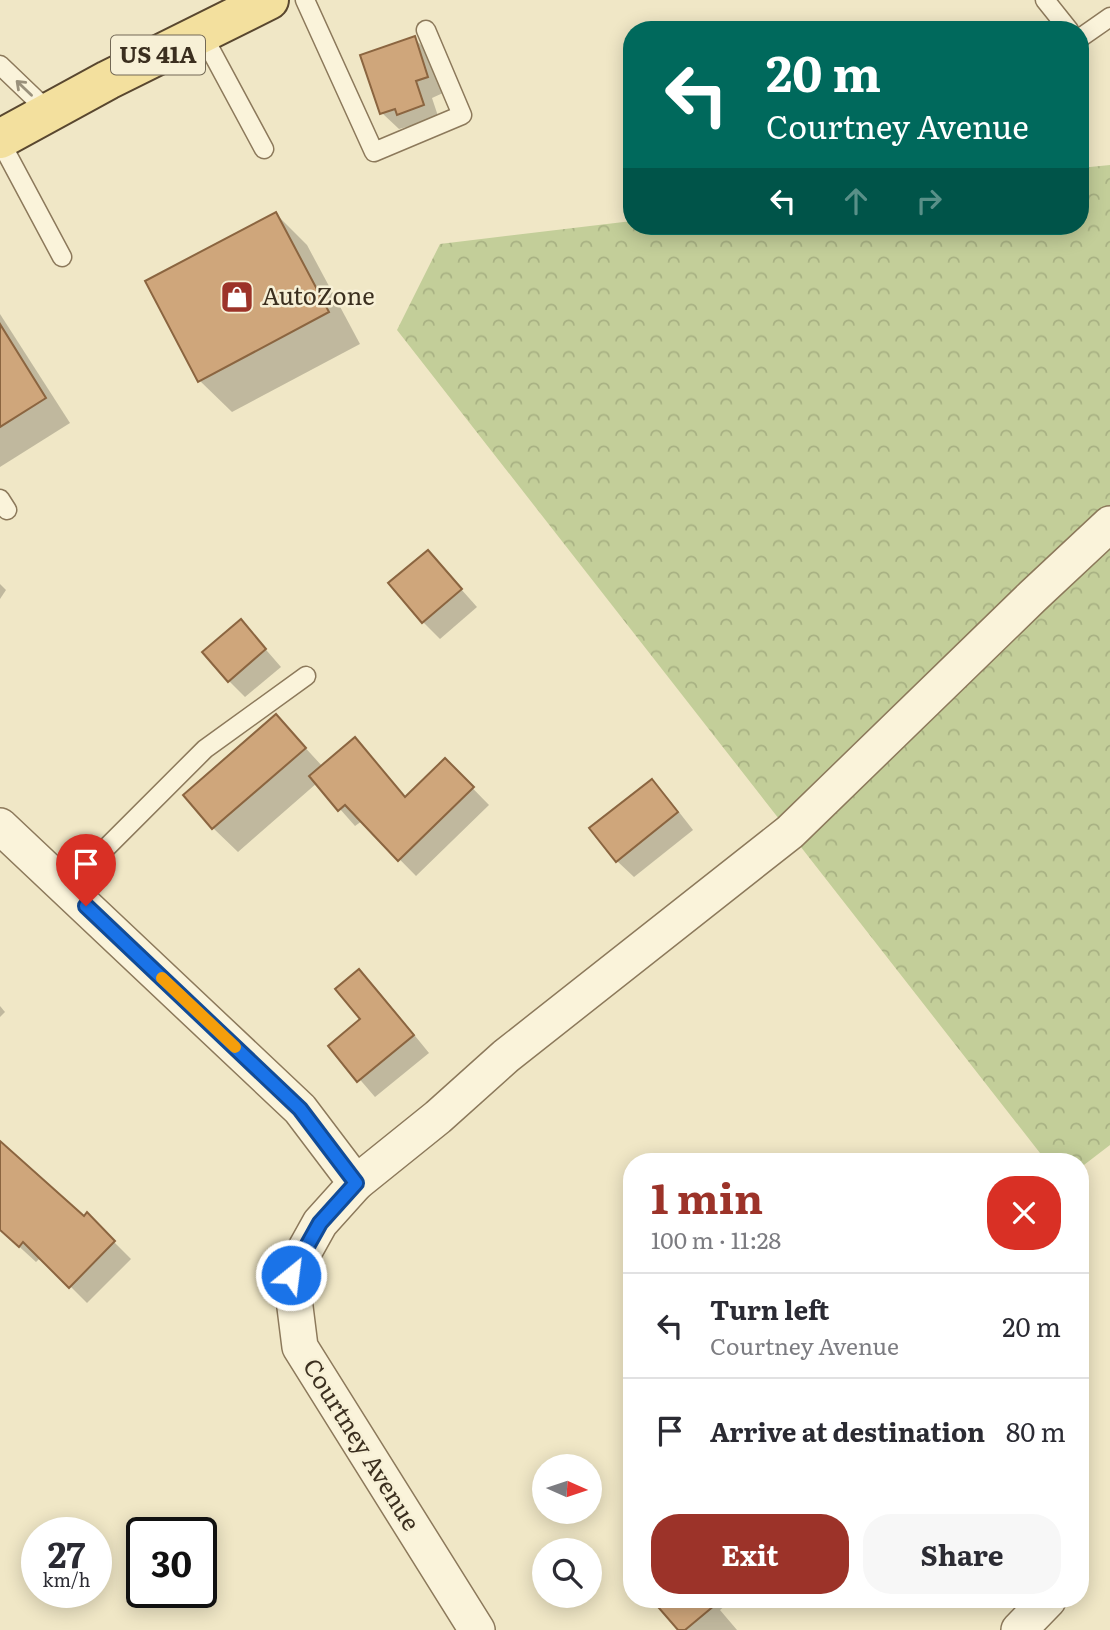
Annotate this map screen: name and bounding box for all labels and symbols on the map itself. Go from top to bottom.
road number: US 41A [111,36,205,74]
one-way arrow [16,80,33,97]
place label: AutoZone [262,277,375,312]
shop icon: AutoZone [218,278,256,316]
pin [56,834,116,906]
position arrow [254,1238,328,1312]
street label: Courtney Avenue [296,1351,430,1537]
north arrow [532,1454,602,1524]
speed limit sign: 30 [126,1517,217,1608]

